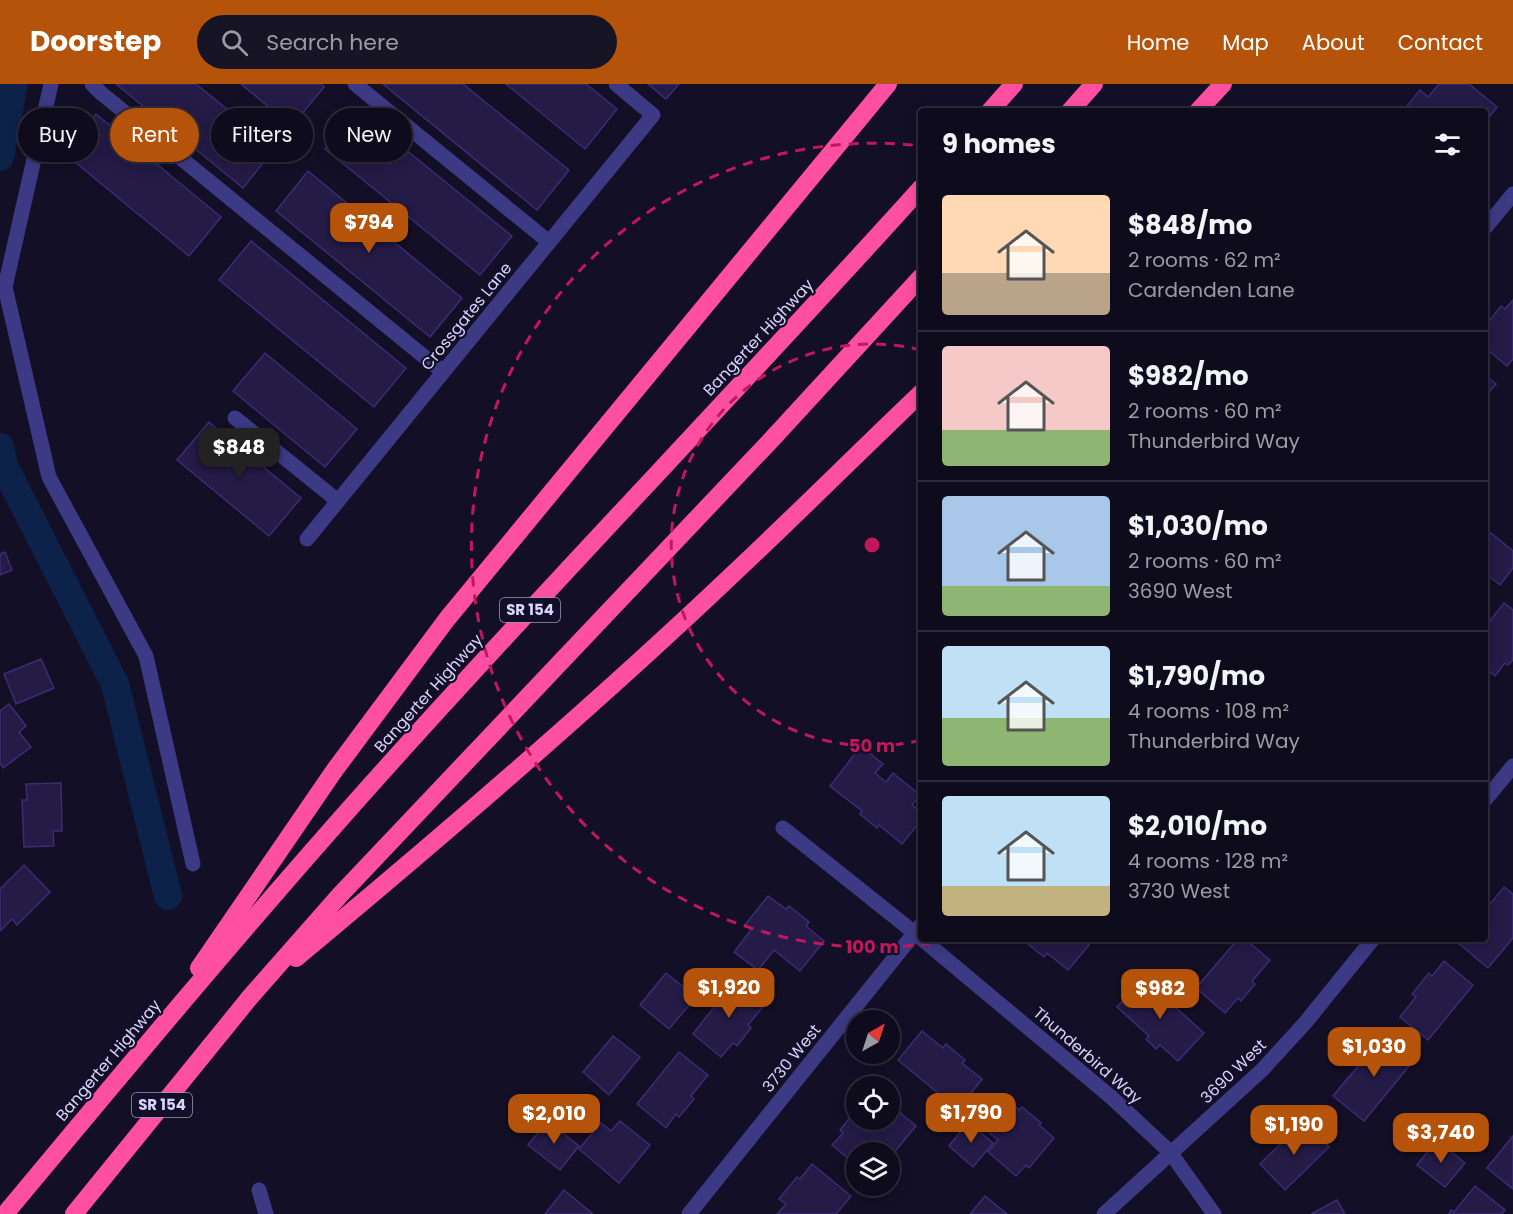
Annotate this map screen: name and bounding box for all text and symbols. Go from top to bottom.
search box [197,15,617,69]
text: Doorstep [30,22,161,61]
icon: search [218,26,251,59]
text: Search here [266,27,399,58]
text: Home [1127,28,1189,57]
text: Map [1222,28,1269,57]
text: About [1302,28,1365,57]
text: Contact [1398,28,1483,57]
chip: Buy [18,108,98,162]
chip: Rent [110,108,199,162]
chip: Filters [211,108,313,162]
chip: New [325,108,412,162]
text: 9 homes [942,126,1056,162]
icon: filters [1431,128,1464,161]
pin: $794 [333,203,405,254]
text: $848/mo [1128,207,1252,243]
text: $794 [344,208,394,236]
icon: home [990,219,1062,291]
text: 2 rooms · 62 m² [1128,246,1281,274]
street label: Crossgates Lane [416,257,517,375]
street label: Bangerter Highway [698,274,819,401]
text: Cardenden Lane [1128,276,1295,304]
text: $982/mo [1128,358,1249,394]
icon: home [990,370,1062,442]
text: 2 rooms · 60 m² [1128,397,1282,425]
text: Thunderbird Way [1128,427,1300,455]
pin: $848 [203,428,275,479]
text: $848 [213,433,265,461]
text: $1,030/mo [1128,508,1268,544]
icon: home [990,520,1062,592]
centre of rings [862,535,882,555]
text: 2 rooms · 60 m² [1128,547,1282,575]
text: 3690 West [1128,577,1233,605]
road number: SR 154 [500,598,560,622]
street label: Bangerter Highway [369,629,488,758]
text: $1,790/mo [1128,658,1265,694]
icon: home [990,670,1062,742]
text: 4 rooms · 108 m² [1128,697,1289,725]
text: Thunderbird Way [1128,727,1300,755]
text: 50 m [849,733,895,758]
text: $2,010/mo [1128,808,1267,844]
icon: home [990,820,1062,892]
text: 4 rooms · 128 m² [1128,847,1288,875]
text: 3730 West [1128,877,1230,905]
text: 100 m [845,934,899,959]
pin: $1,920 [680,968,778,1019]
pin: $982 [1124,969,1196,1020]
text: $1,920 [697,973,761,1001]
text: $982 [1135,974,1185,1002]
street label: Bangerter Highway [51,994,166,1126]
street label: Thunderbird Way [1028,1002,1147,1109]
north arrow [846,1010,900,1064]
map controls [846,1010,900,1196]
street label: 3730 West [757,1019,826,1097]
pin: $1,030 [1325,1027,1423,1078]
text: $1,030 [1342,1032,1406,1060]
street label: 3690 West [1195,1034,1272,1109]
button: locate [846,1076,900,1130]
road number: SR 154 [132,1093,192,1117]
pin: $1,790 [922,1093,1020,1144]
pin: $2,010 [505,1094,603,1145]
text: $1,790 [940,1098,1002,1126]
text: $2,010 [522,1099,586,1127]
pin: $1,190 [1245,1105,1343,1156]
text: $1,190 [1264,1110,1324,1138]
pin: $3,740 [1392,1113,1490,1164]
text: $3,740 [1407,1118,1475,1146]
button: layers [846,1142,900,1196]

